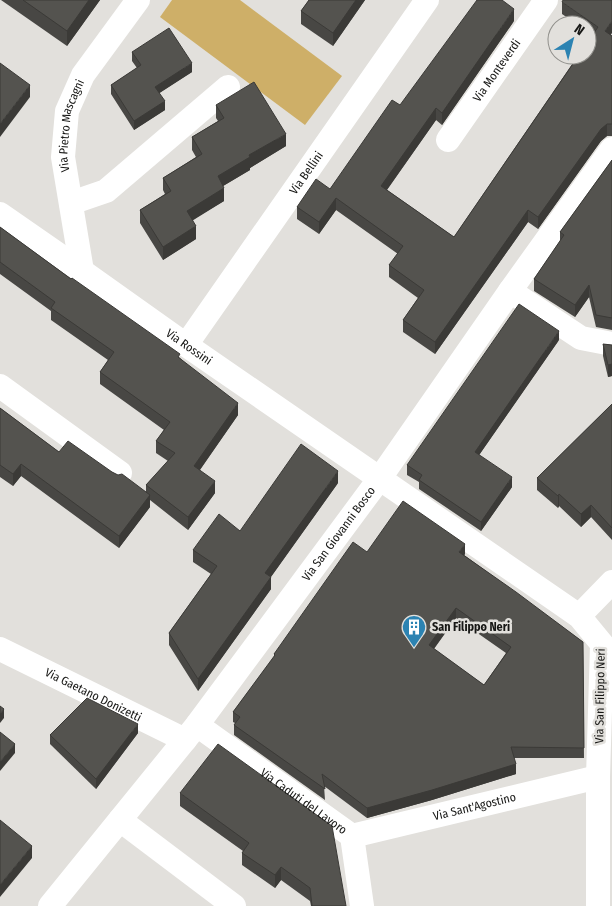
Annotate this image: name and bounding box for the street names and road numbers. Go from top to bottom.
street label: Via Monteverdi [470,36,523,104]
street label: Via Pietro Mascagni [56,77,87,173]
street label: Via Bellini [286,149,326,197]
street label: Via Rossini [163,326,215,368]
street label: Via San Giovanni Bosco [299,484,378,584]
street label: Via San Filippo Neri [592,648,608,744]
street label: Via Gaetano Donizetti [43,665,144,725]
street label: Via Caduti del Lavoro [257,765,350,837]
street label: Via Sant'Agostino [432,790,517,823]

